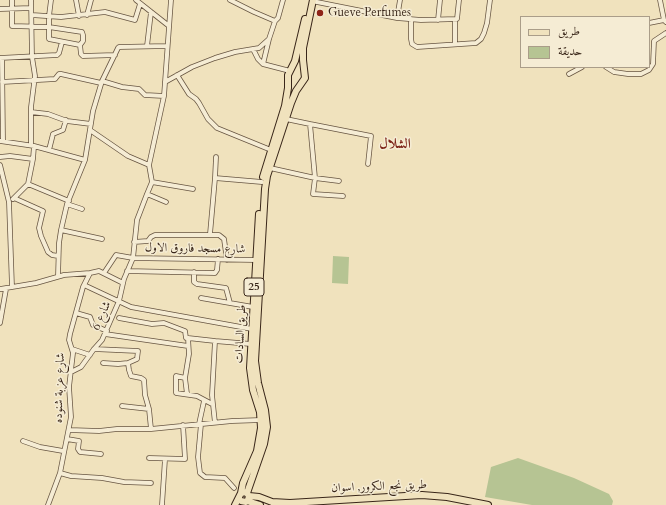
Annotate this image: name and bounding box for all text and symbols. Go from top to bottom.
place label: Gueve Perfumes [328,6,411,20]
marker: Gueve Perfumes [315,8,325,18]
legend [520,16,650,68]
text: طريق [558,23,580,39]
text: حديقة [558,43,582,59]
district label: الشلال [379,137,411,153]
street label: شارع مسجد فاروق الاول [145,241,245,257]
road number: 25 [244,278,264,296]
street label: شارع 6 [89,299,115,333]
street label: طريق السادات [232,304,250,364]
street label: شارع عزبة شنوده [52,353,68,423]
street label: طريق نجع الكرور, اسوان [331,478,427,496]

